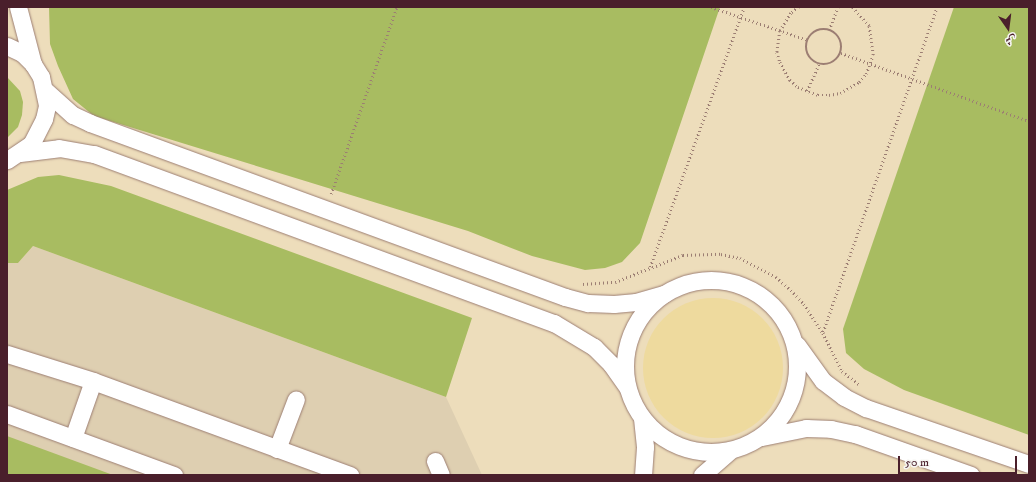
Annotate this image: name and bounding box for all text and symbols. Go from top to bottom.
north arrow [988,8,1028,48]
text: ش [1004,32,1018,48]
scale bar [900,448,1019,474]
text: 50 m [905,455,929,470]

